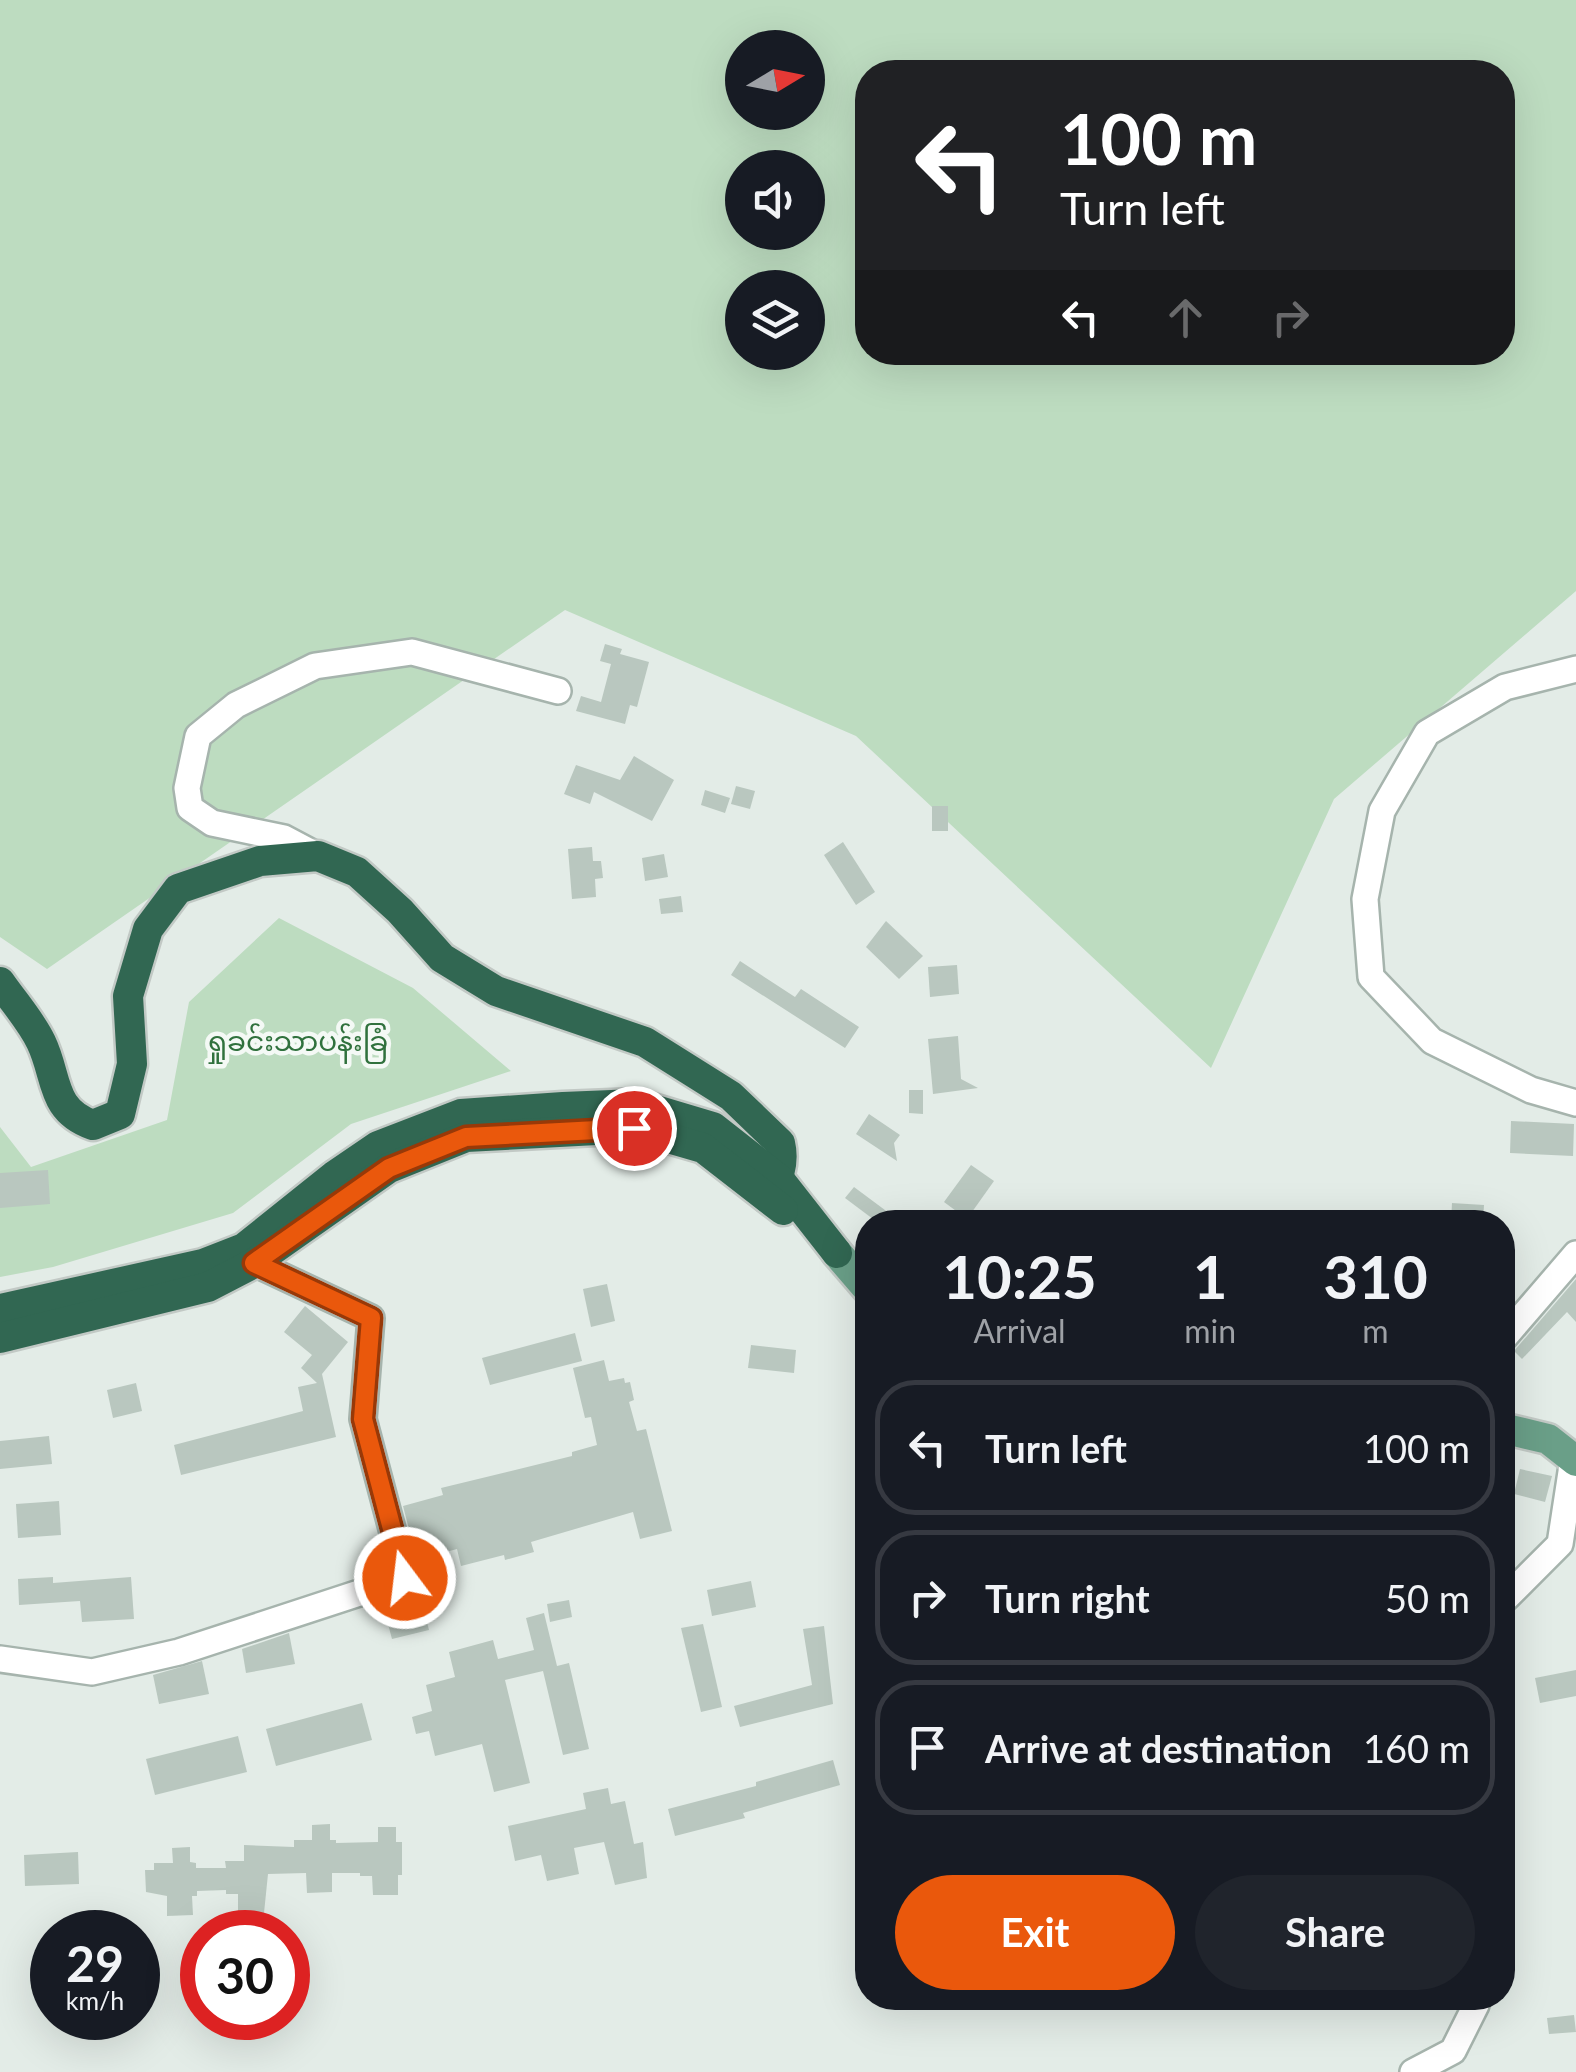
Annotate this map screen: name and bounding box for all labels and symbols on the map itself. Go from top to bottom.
north arrow [725,30,825,130]
park label: ရှုခင်းသာပန်းခြံ [206,1023,388,1064]
pin [592,1086,677,1171]
position arrow [353,1526,457,1630]
speed limit sign: 30 [180,1910,310,2040]

